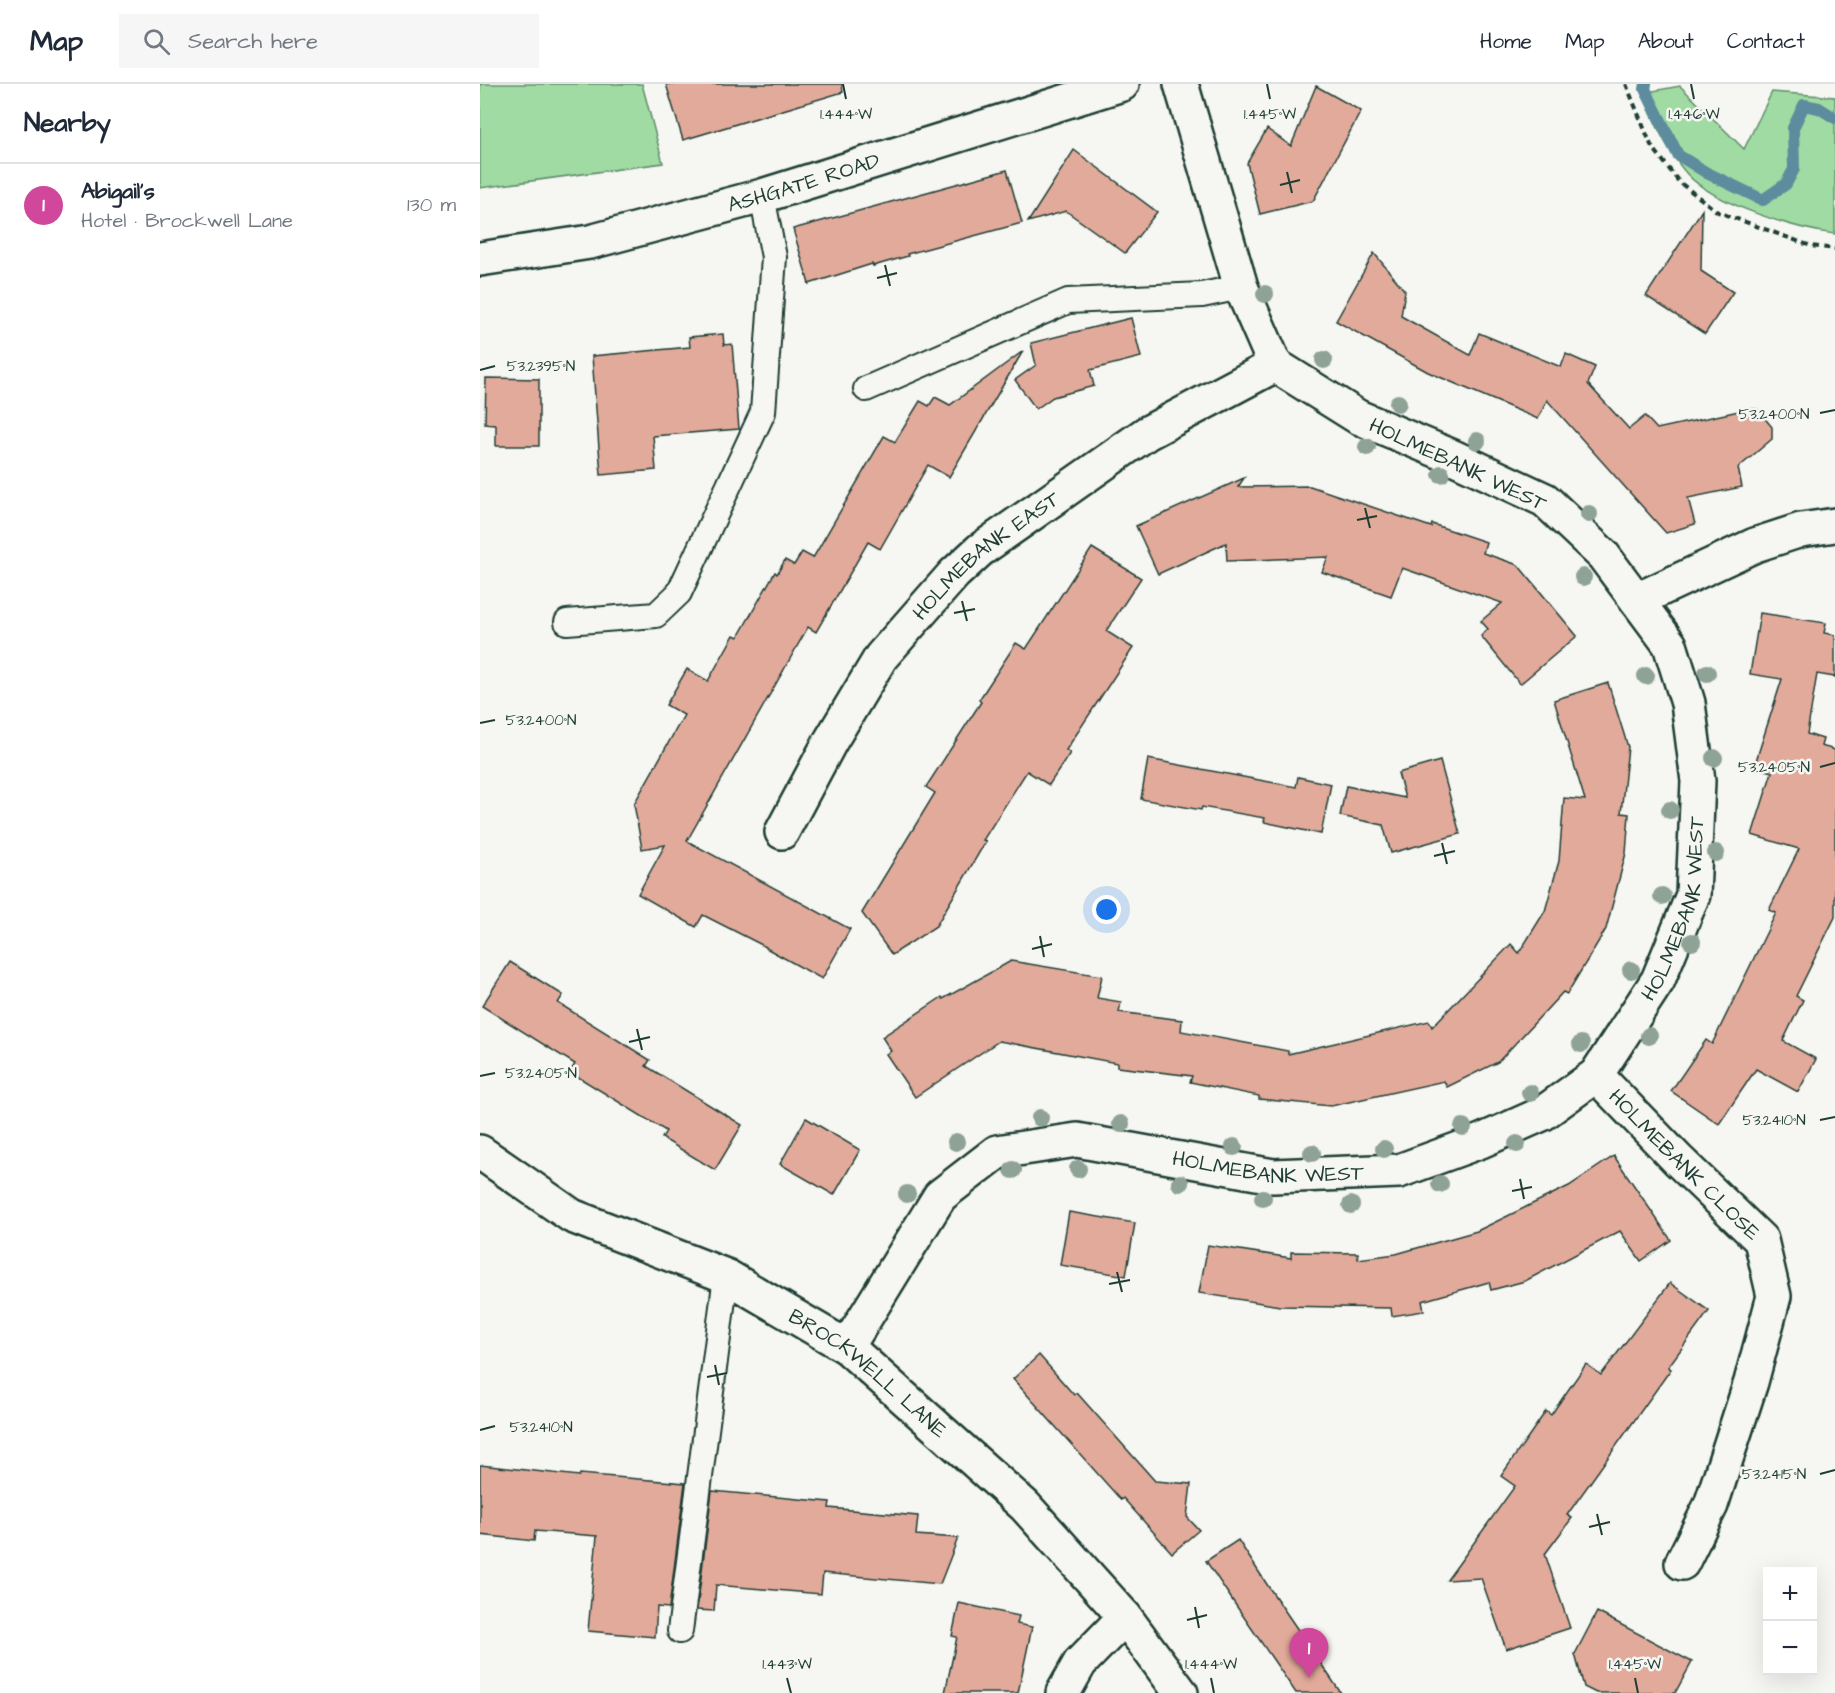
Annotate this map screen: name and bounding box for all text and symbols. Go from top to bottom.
search box [119,14,539,68]
text: Map [30,22,83,61]
icon: search [140,25,173,58]
text: Search here [188,26,318,57]
text: Home [1480,27,1532,56]
text: Map [1565,27,1605,56]
text: About [1638,27,1694,56]
text: Contact [1727,27,1805,56]
text: 1.444°W [820,104,872,125]
text: 1.445°W [1244,104,1296,125]
text: 1.446°W [1668,104,1720,125]
text: Nearby [24,105,111,141]
street label: ASHGATE ROAD [724,146,884,220]
text: Abigail's [81,176,155,207]
text: 1 [42,191,45,219]
text: 130 m [407,191,456,219]
text: Hotel · Brockwell Lane [81,207,293,235]
text: 53.2395°N [507,356,575,377]
text: 53.2400°N [1739,404,1809,425]
street label: HOLMEBANK WEST [1364,411,1552,519]
street label: HOLMEBANK EAST [906,484,1066,627]
text: 53.2400°N [506,710,576,731]
text: 53.2405°N [1738,757,1810,778]
street label: HOLMEBANK WEST [1634,815,1711,1007]
your location [1092,895,1121,924]
text: 53.2405°N [505,1063,577,1084]
street label: HOLMEBANK CLOSE [1602,1083,1767,1247]
text: 53.2410°N [1742,1110,1806,1131]
street label: HOLMEBANK WEST [1170,1144,1365,1191]
street label: BROCKWELL LANE [783,1302,954,1445]
text: 53.2410°N [509,1417,573,1438]
text: 53.2415°N [1742,1464,1806,1485]
map controls [1763,1567,1817,1675]
button: + [1763,1567,1817,1621]
button: − [1763,1621,1817,1675]
pin: 1 [1290,1628,1328,1678]
text: 1.443°W [762,1654,812,1675]
text: 1.444°W [1185,1654,1237,1675]
text: 1.445°W [1609,1654,1661,1675]

